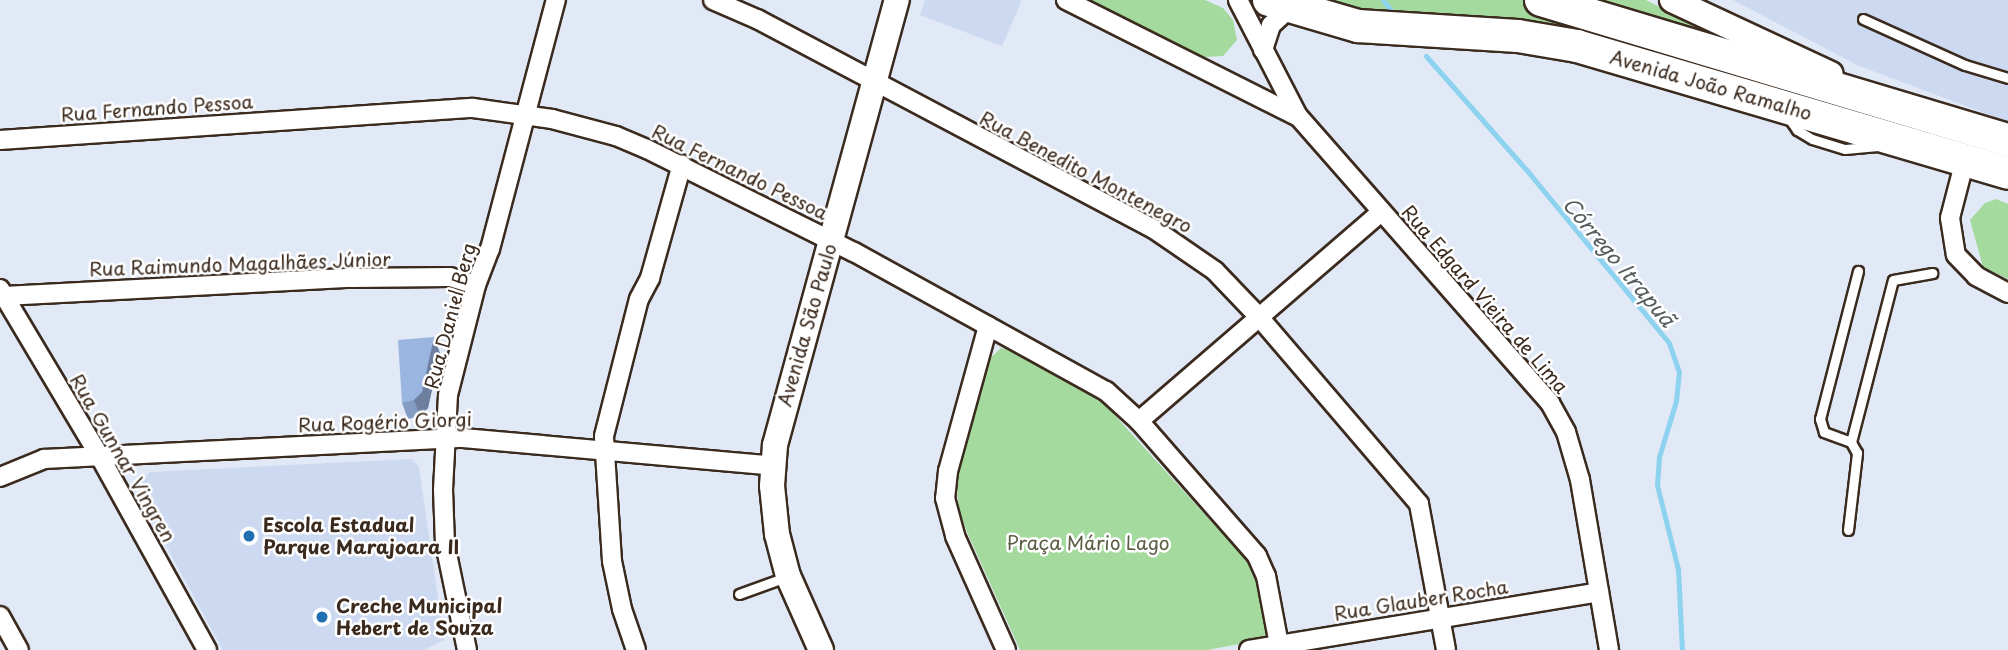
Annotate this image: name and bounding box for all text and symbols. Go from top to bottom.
street label: Avenida João Ramalho [1607,45,1815,125]
street label: Rua Fernando Pessoa [58,90,256,126]
street label: Rua Benedito Montenegro [976,106,1196,238]
street label: Rua Fernando Pessoa [647,119,833,225]
water label: Córrego Itrapuã [1558,191,1682,331]
street label: Rua Edgard Vieira de Lima [1397,200,1573,398]
street label: Rua Daniel Berg [420,241,480,391]
street label: Avenida São Paulo [773,241,841,409]
street label: Rua Raimundo Magalhães Júnior [88,247,392,281]
street label: Rua Gunnar Vingren [66,371,180,545]
street label: Rua Rogério Giorgi [297,408,473,436]
place label: Escola Estadual Parque Marajoara II [263,514,460,558]
marker: Escola Estadual Parque Marajoara II [241,528,257,544]
park label: Praça Mário Lago [1006,532,1170,554]
street label: Rua Glauber Rocha [1332,575,1510,625]
place label: Creche Municipal Hebert de Souza [336,595,502,639]
marker: Creche Municipal Hebert de Souza [314,609,330,625]

